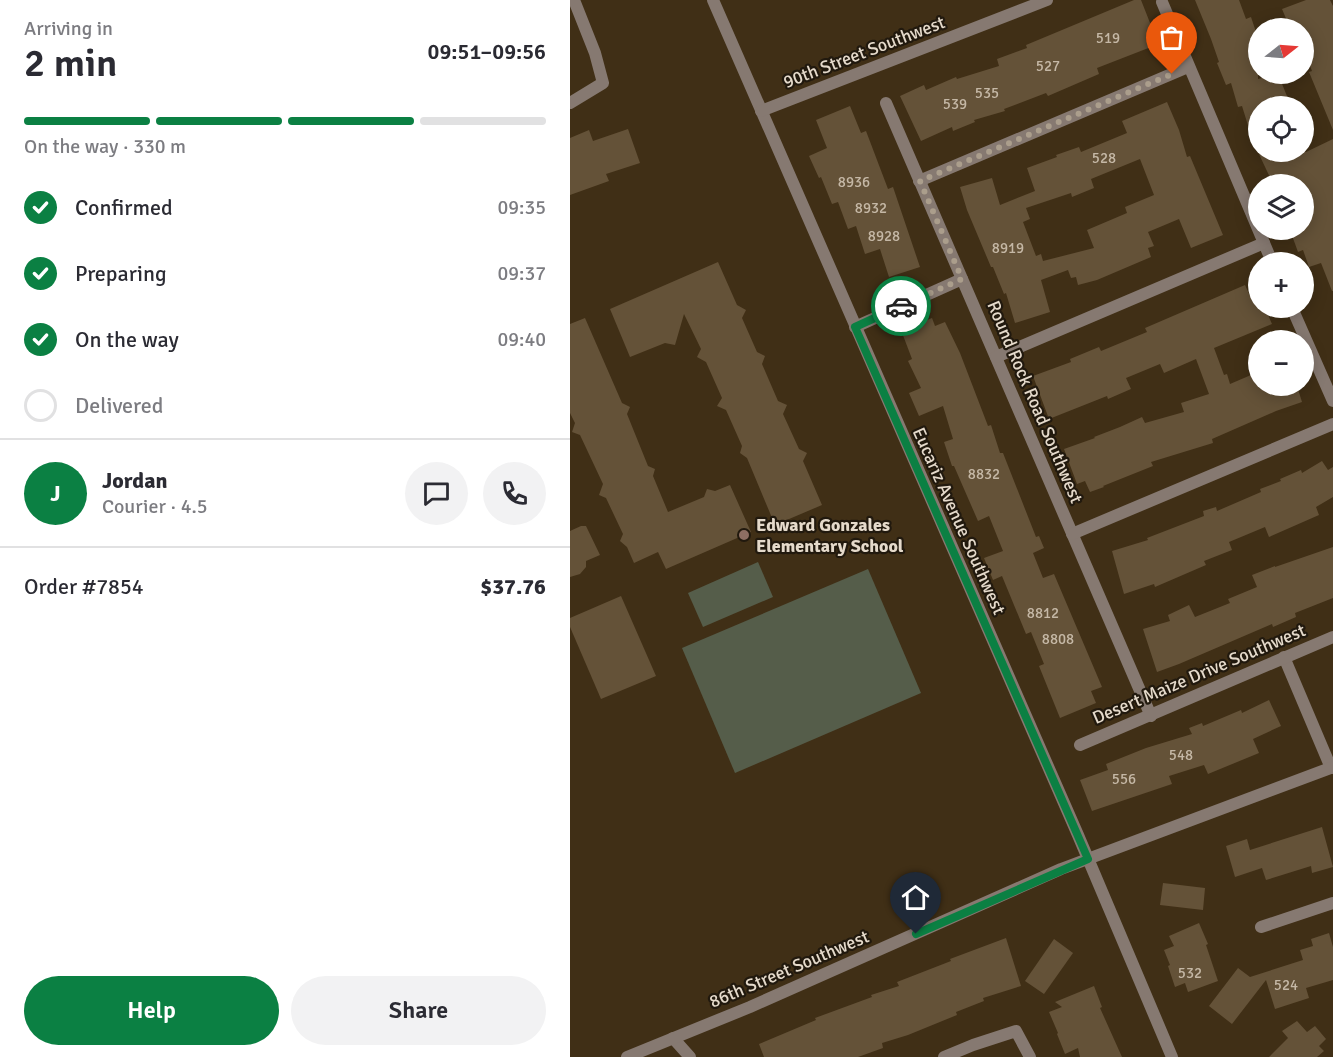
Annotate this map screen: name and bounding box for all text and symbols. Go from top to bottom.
street label: 90th Street Southwest [780,11,948,93]
pin [1146,12,1197,74]
text: Arriving in [24,16,113,41]
north arrow [1248,18,1314,84]
map controls [1248,18,1314,396]
icon: bag [1155,21,1188,54]
house number: 519 [1096,29,1120,47]
text: 09:51–09:56 [428,38,546,65]
text: 2 min [24,39,117,87]
house number: 527 [1036,57,1060,75]
house number: 535 [975,84,999,102]
house number: 539 [943,95,967,113]
button: locate [1248,96,1314,162]
text: On the way · 330 m [24,134,186,159]
house number: 528 [1092,149,1116,167]
house number: 8936 [838,173,870,191]
button: layers [1248,174,1314,240]
icon: check [24,191,57,224]
text: Confirmed [75,194,173,221]
text: 09:35 [497,195,546,220]
house number: 8932 [855,199,887,217]
house number: 8928 [868,227,900,245]
house number: 8919 [992,239,1024,257]
button: + [1248,252,1314,318]
icon: check [24,257,57,290]
text: Preparing [75,260,167,287]
text: 09:37 [497,261,546,286]
courier [871,276,931,336]
icon: car [885,290,918,323]
street label: Round Rock Road Southwest [982,297,1088,507]
icon: check [24,323,57,356]
text: On the way [75,326,179,353]
text: 09:40 [497,327,546,352]
button: − [1248,330,1314,396]
text: Delivered [75,392,163,419]
street label: Eucariz Avenue Southwest [908,424,1010,618]
button: chat [405,462,468,525]
button: phone [483,462,546,525]
house number: 8832 [968,465,1000,483]
text: Jordan [102,467,168,494]
text: J [50,480,61,507]
text: Courier · 4.5 [102,494,208,519]
place label: Edward Gonzales Elementary School [756,514,904,557]
marker: Edward Gonzales Elementary School [737,528,751,542]
text: Order #7854 [24,573,144,600]
text: $37.76 [480,573,546,600]
house number: 8812 [1027,604,1059,622]
street label: Desert Maize Drive Southwest [1089,619,1309,729]
house number: 8808 [1042,630,1074,648]
house number: 548 [1169,746,1193,764]
house number: 556 [1112,770,1136,788]
pin [890,872,941,934]
icon: home [899,881,932,914]
street label: 86th Street Southwest [706,925,872,1013]
house number: 532 [1178,964,1202,982]
button: Help [24,976,279,1045]
button: Share [291,976,546,1045]
house number: 524 [1274,976,1298,994]

